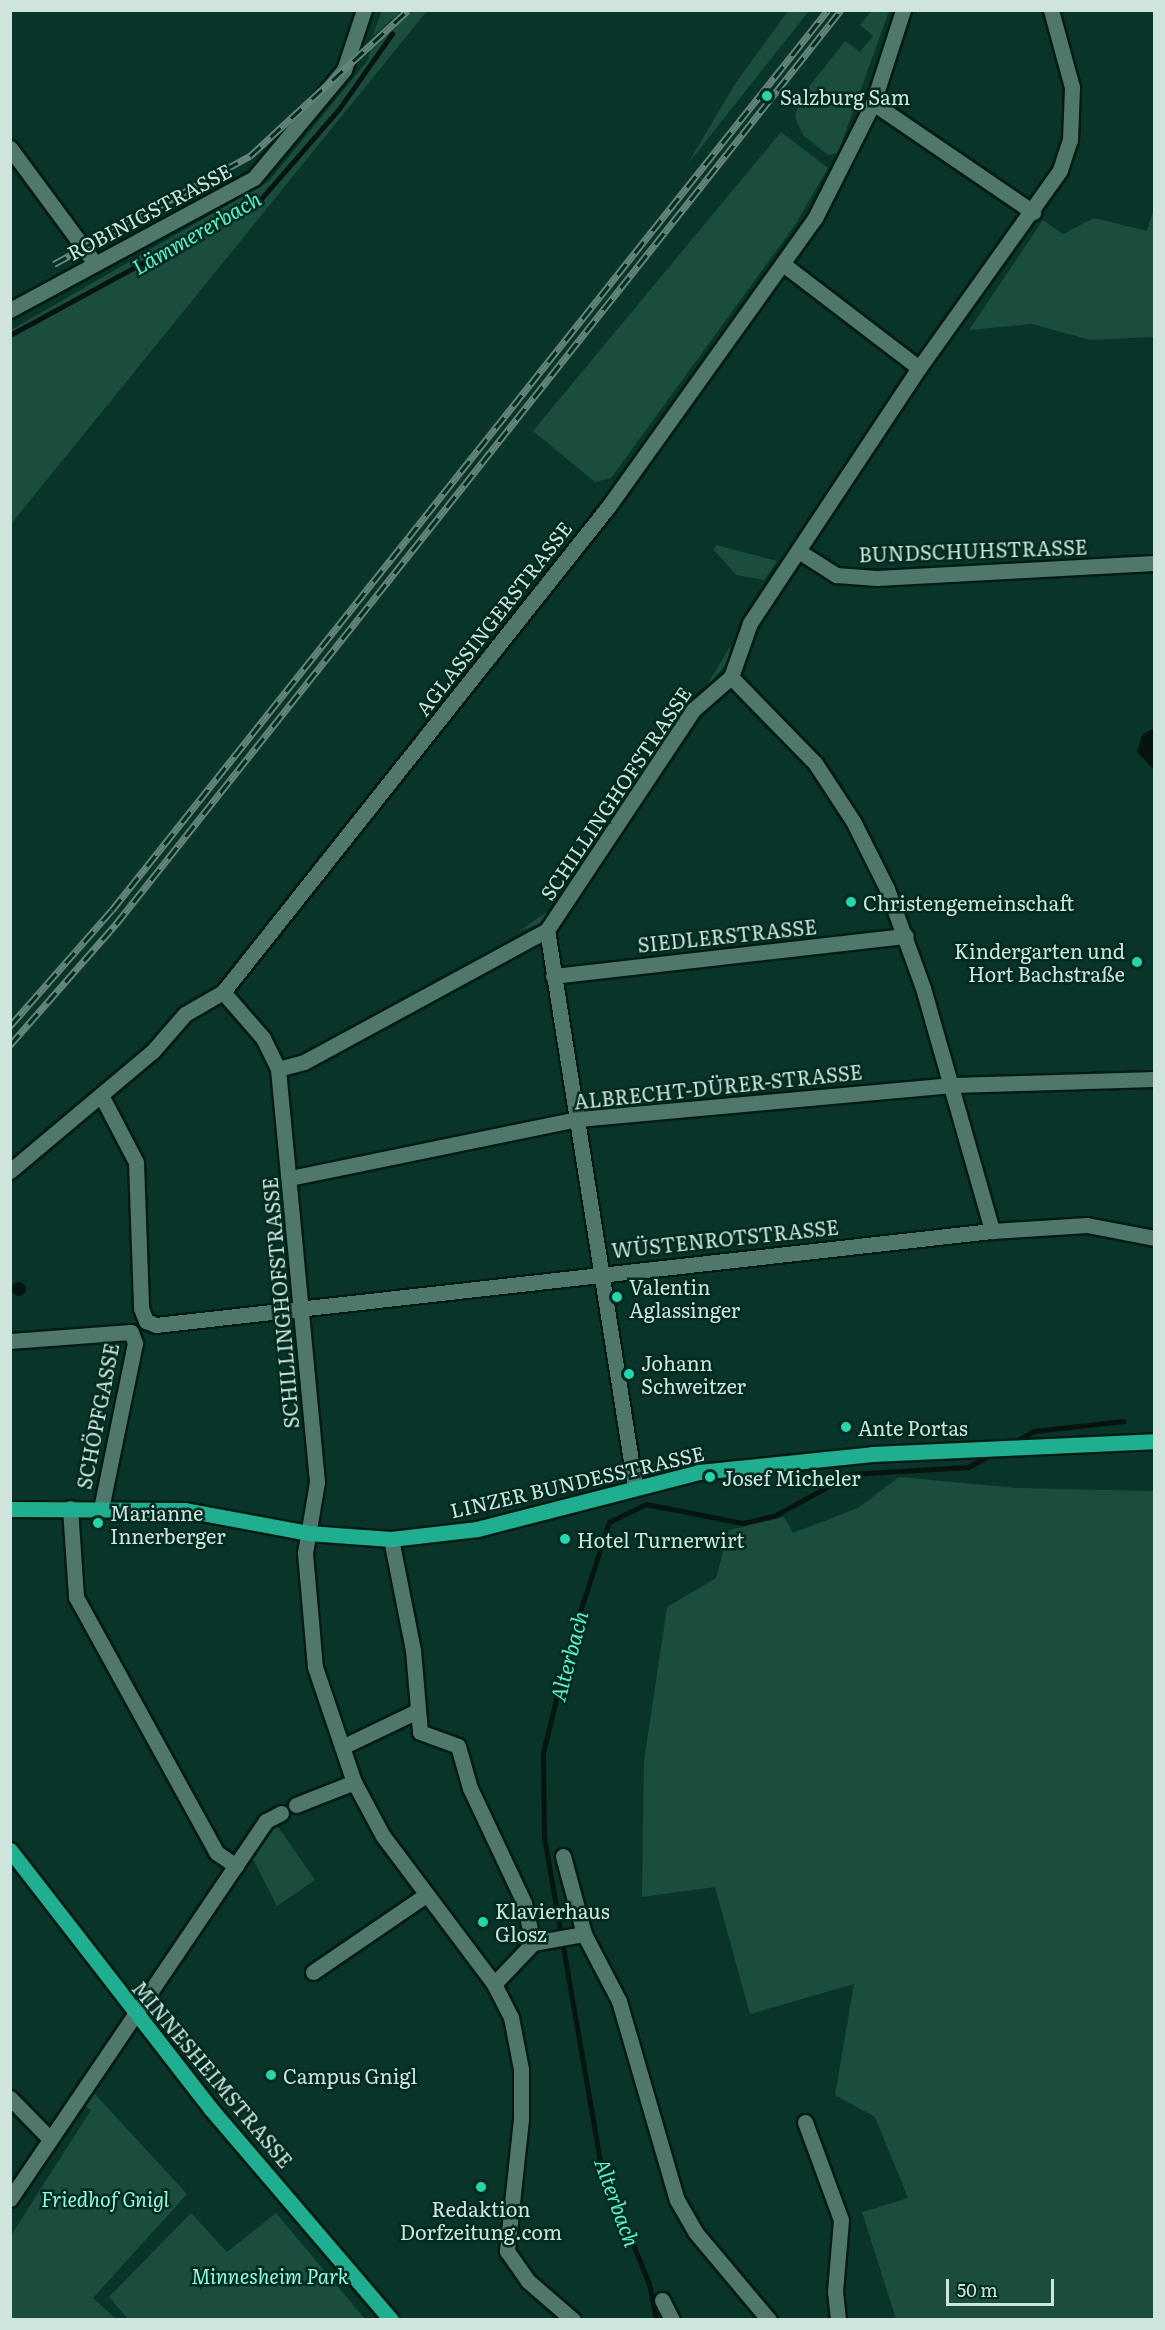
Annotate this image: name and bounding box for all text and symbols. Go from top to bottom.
place label: Salzburg Sam [780,84,910,108]
marker: Salzburg Sam [758,87,776,105]
street label: ROBINIGSTRASSE [63,158,235,264]
water label: Lämmererbach [127,185,265,279]
street label: AGLASSINGERSTRASSE [410,516,576,720]
street label: BUNDSCHUHSTRASSE [858,534,1088,566]
street label: SCHILLINGHOFSTRASSE [535,682,695,904]
place label: Christengemeinschaft [863,890,1074,914]
marker: Christengemeinschaft [844,895,858,909]
street label: SIEDLERSTRASSE [636,914,818,956]
place label: Kindergarten und Hort Bachstraße [954,939,1125,986]
marker: Kindergarten und Hort Bachstraße [1130,955,1144,969]
street label: ALBRECHT-DÜRER-STRASSE [573,1059,863,1113]
street label: SCHILLINGHOFSTRASSE [257,1176,303,1430]
street label: WÜSTENROTSTRASSE [610,1214,840,1262]
place label: Valentin Aglassinger [629,1274,740,1321]
marker: Valentin Aglassinger [610,1290,624,1304]
street label: SCHÖPFGASSE [71,1341,123,1491]
place label: Johann Schweitzer [641,1350,746,1397]
marker: Johann Schweitzer [622,1367,636,1381]
place label: Ante Portas [858,1415,968,1439]
marker: Ante Portas [839,1420,853,1434]
street label: LINZER BUNDESSTRASSE [448,1440,706,1522]
place label: Josef Micheler [722,1465,861,1489]
marker: Josef Micheler [703,1470,717,1484]
place label: Marianne Innerberger [110,1500,226,1547]
marker: Marianne Innerberger [91,1516,105,1530]
place label: Hotel Turnerwirt [577,1527,744,1551]
marker: Hotel Turnerwirt [558,1532,572,1546]
water label: Alterbach [544,1608,592,1704]
place label: Klavierhaus Glosz [495,1898,610,1945]
marker: Klavierhaus Glosz [476,1915,490,1929]
street label: MINNESHEIMSTRASSE [128,1976,298,2172]
place label: Campus Gnigl [283,2063,417,2087]
marker: Campus Gnigl [264,2068,278,2082]
water label: Alterbach [590,2154,646,2250]
marker: Redaktion Dorfzeitung.com [474,2180,488,2194]
park label: Friedhof Gnigl [41,2186,169,2210]
place label: Redaktion Dorfzeitung.com [400,2196,562,2243]
park label: Minnesheim Park [191,2263,349,2287]
scale bar [949,2267,1057,2305]
text: 50 m [957,2276,998,2303]

